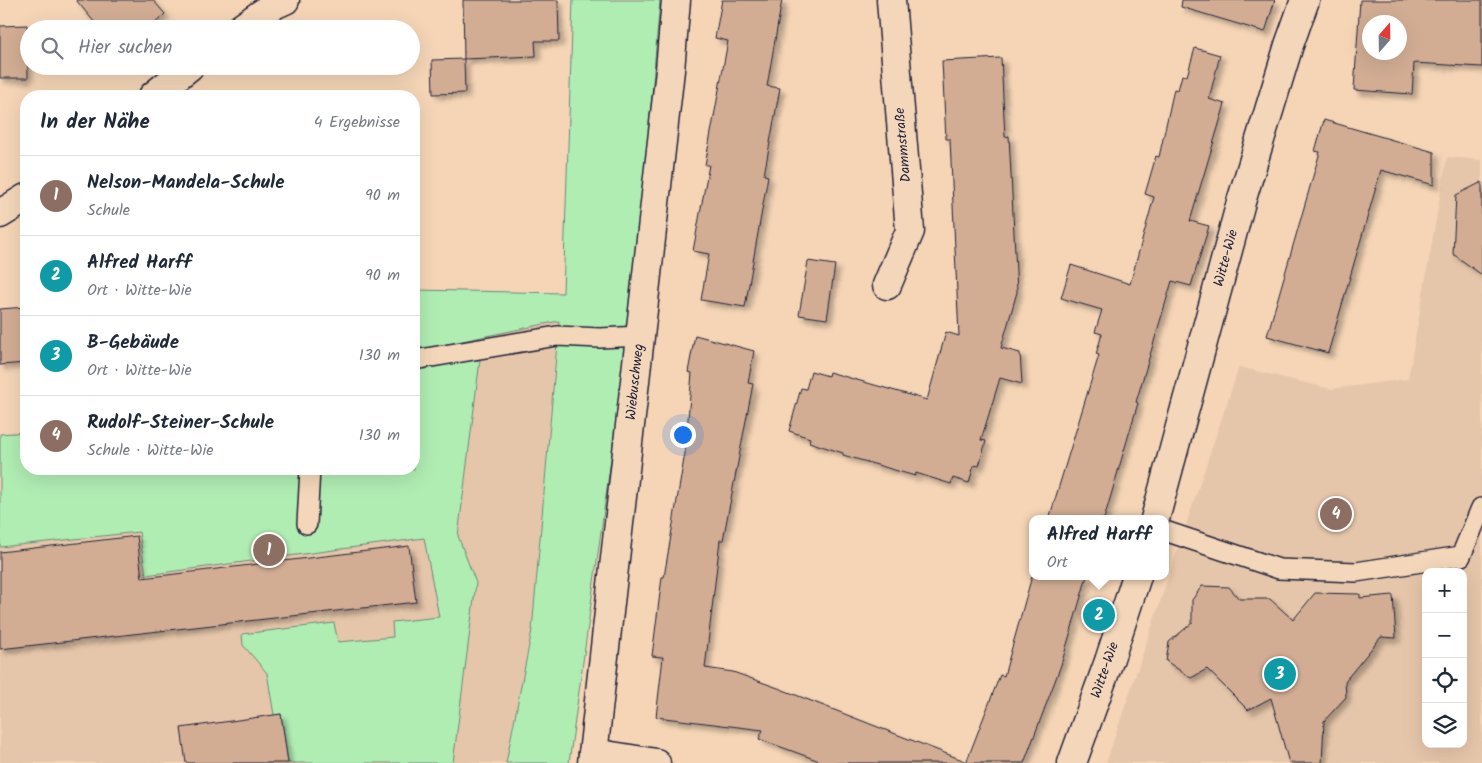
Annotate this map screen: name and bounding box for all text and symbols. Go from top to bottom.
north arrow [1362,15,1407,60]
search box [20,20,420,75]
text: Hier suchen [78,33,172,63]
icon: search [38,34,66,62]
text: In der Nähe [40,106,150,139]
street label: Dammstraße [889,106,917,183]
text: 4 Ergebnisse [314,110,400,135]
text: Nelson-Mandela-Schule [87,168,284,198]
text: 1 [54,183,58,208]
text: 90 m [365,183,400,208]
text: Schule [87,198,130,223]
street label: Witte-Wie [1208,226,1244,289]
text: Alfred Harff [87,248,191,278]
text: 2 [51,263,61,288]
text: 90 m [365,263,400,288]
text: Ort · Witte-Wie [87,278,192,303]
text: B-Gebäude [87,328,179,358]
text: 3 [52,343,60,368]
text: 130 m [359,343,400,368]
street label: Wiebuschweg [620,343,650,421]
text: Ort · Witte-Wie [87,358,192,383]
text: Rudolf-Steiner-Schule [87,408,274,438]
your location [670,422,696,448]
text: 4 [52,423,60,448]
text: 130 m [359,423,400,448]
text: Schule · Witte-Wie [87,438,213,463]
pin: 4 [1320,495,1352,533]
popup [1029,515,1169,580]
text: Alfred Harff [1047,520,1151,550]
pin: 1 [253,531,285,569]
text: Ort [1047,550,1068,575]
map controls [1422,568,1467,748]
button: + [1422,568,1467,613]
pin: 2 [1083,596,1115,634]
button: − [1422,613,1467,658]
street label: Witte-Wie [1085,638,1125,701]
pin: 3 [1264,655,1296,693]
button: locate [1422,658,1467,703]
button: layers [1422,703,1467,748]

